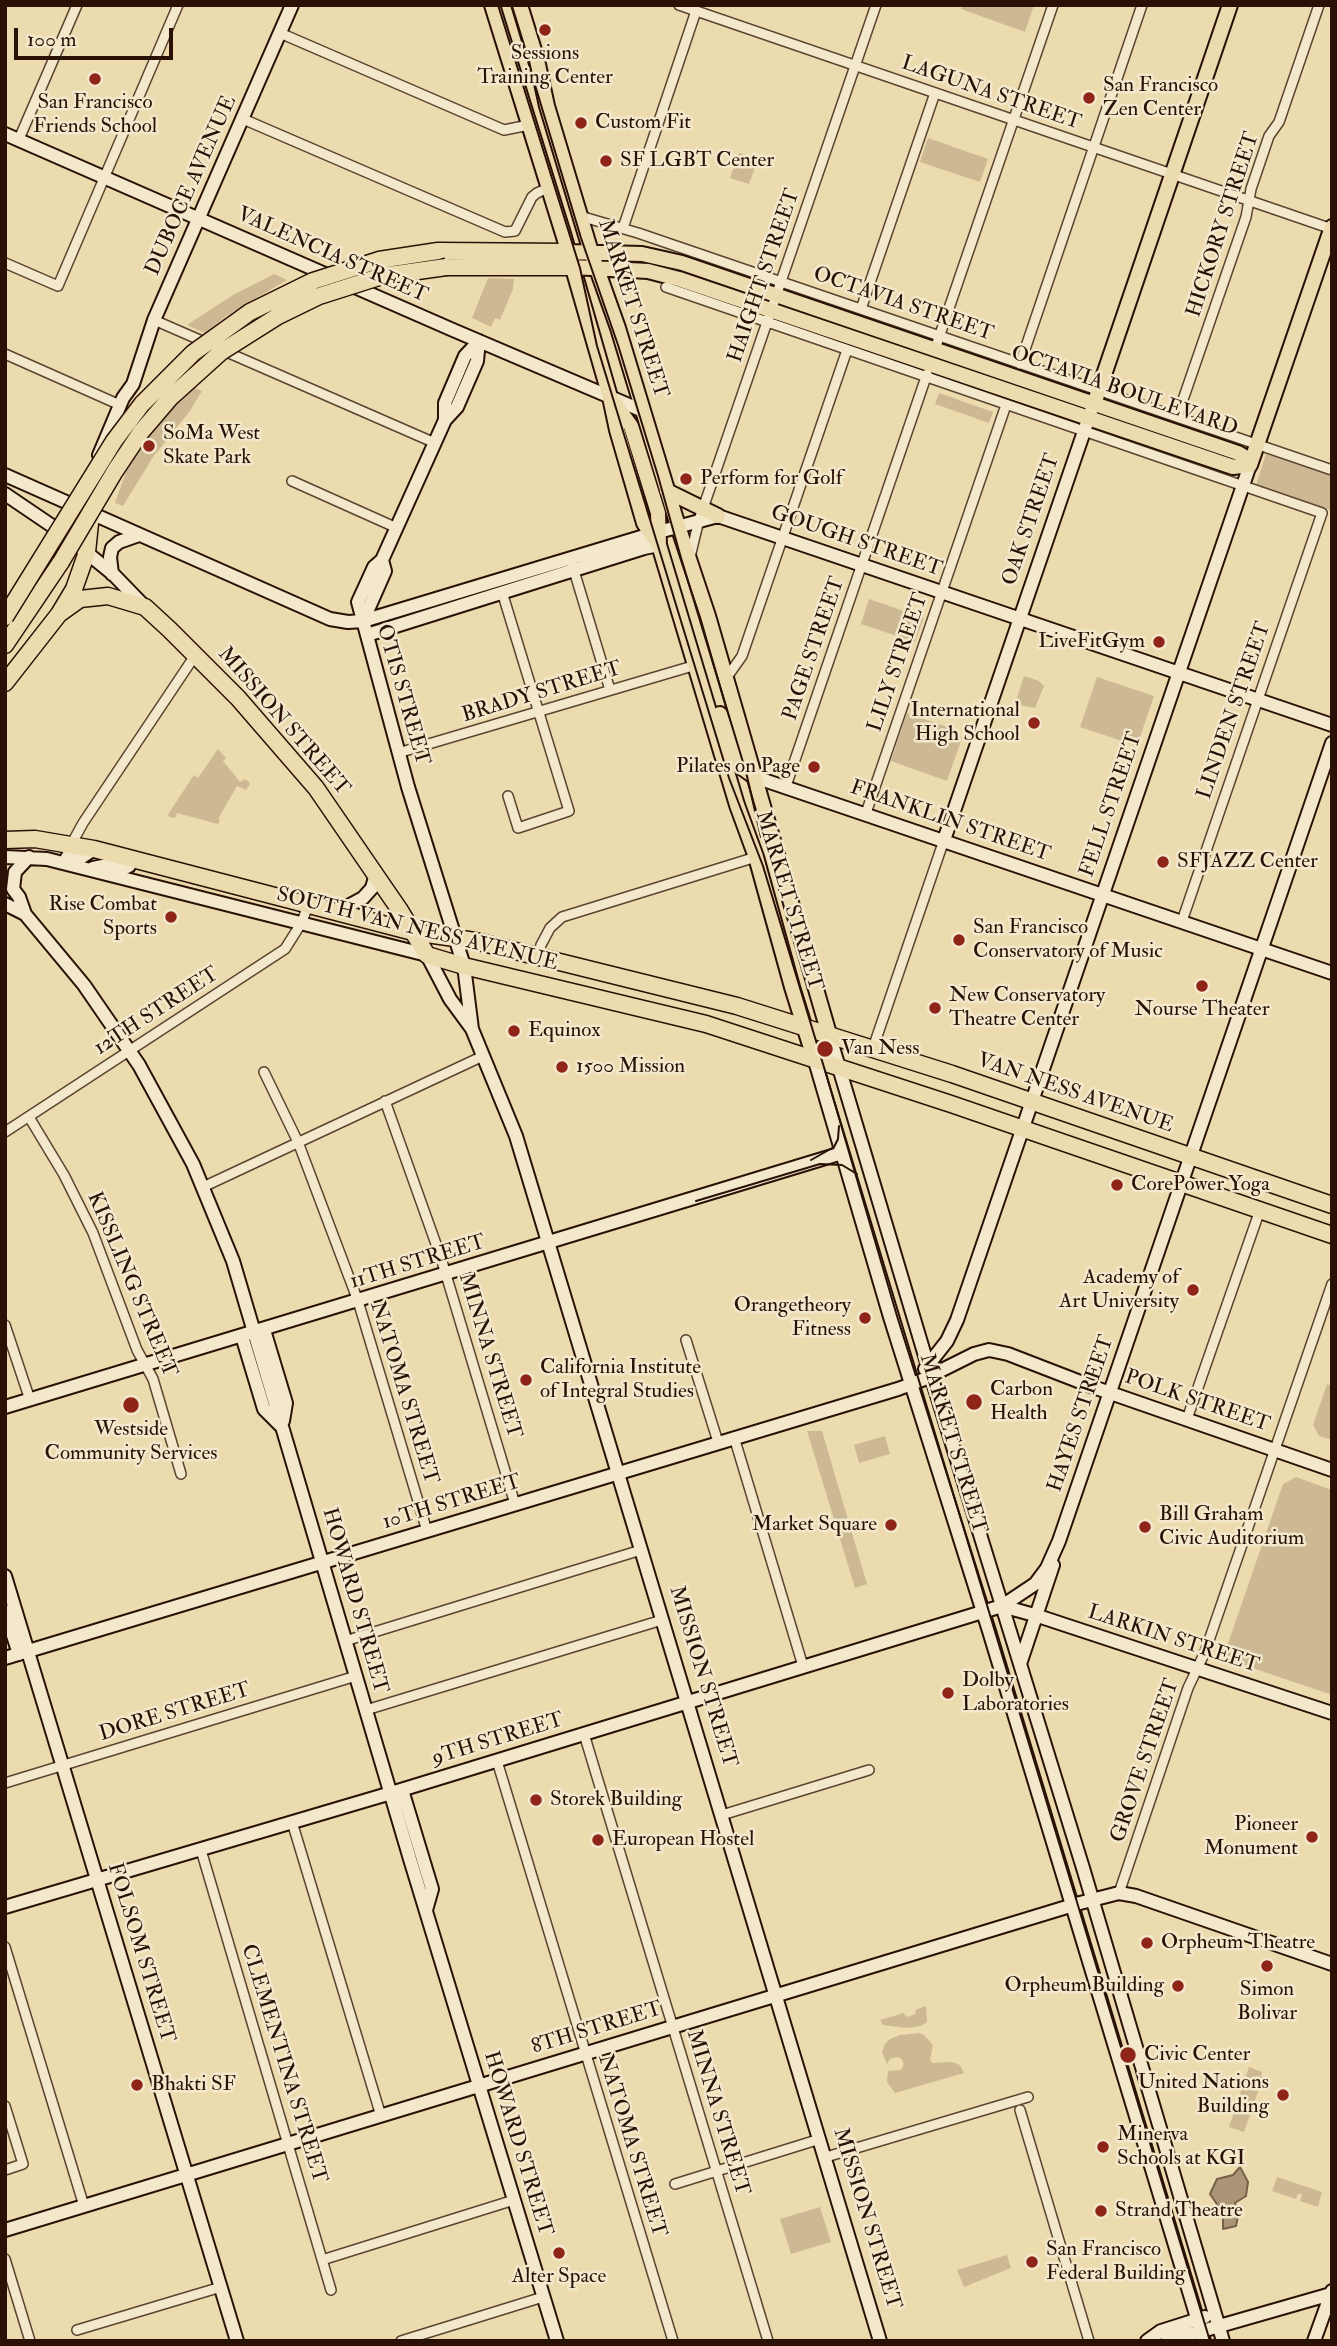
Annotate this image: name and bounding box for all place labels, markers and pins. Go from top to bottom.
marker: Sessions Training Center [537,22,553,38]
place label: Sessions Training Center [477,41,613,91]
marker: San Francisco Friends School [87,71,103,87]
place label: San Francisco Zen Center [1103,73,1218,123]
place label: San Francisco Friends School [33,90,157,140]
marker: San Francisco Zen Center [1081,90,1097,106]
place label: Custom Fit [595,110,691,136]
marker: Custom Fit [573,115,589,131]
place label: SF LGBT Center [620,148,774,174]
marker: SF LGBT Center [598,153,614,169]
place label: SoMa West Skate Park [163,421,260,471]
marker: SoMa West Skate Park [141,438,157,454]
place label: Perform for Golf [700,466,843,492]
marker: Perform for Golf [678,471,694,487]
place label: LiveFitGym [1038,629,1145,655]
marker: LiveFitGym [1151,634,1167,650]
place label: International High School [911,698,1020,748]
marker: International High School [1026,715,1042,731]
place label: Pilates on Page [676,754,800,780]
marker: Pilates on Page [806,759,822,775]
place label: SFJAZZ Center [1177,849,1318,875]
marker: SFJAZZ Center [1155,854,1171,870]
place label: Rise Combat Sports [49,892,157,942]
marker: Rise Combat Sports [163,909,179,925]
place label: San Francisco Conservatory of Music [973,915,1163,965]
marker: San Francisco Conservatory of Music [951,932,967,948]
marker: Nourse Theater [1194,978,1210,994]
place label: New Conservatory Theatre Center [949,983,1105,1033]
place label: Nourse Theater [1135,997,1269,1023]
marker: New Conservatory Theatre Center [927,1000,943,1016]
place label: Equinox [528,1018,601,1044]
marker: Equinox [506,1023,522,1039]
place label: Van Ness [841,1036,919,1062]
marker: Van Ness [815,1039,835,1059]
place label: 1500 Mission [576,1054,685,1080]
marker: 1500 Mission [554,1059,570,1075]
place label: CorePower Yoga [1131,1172,1270,1198]
marker: CorePower Yoga [1109,1177,1125,1193]
place label: Academy of Art University [1059,1265,1179,1315]
marker: Academy of Art University [1185,1282,1201,1298]
place label: Orangetheory Fitness [734,1293,851,1343]
marker: Orangetheory Fitness [857,1310,873,1326]
place label: California Institute of Integral Studies [540,1355,701,1405]
marker: California Institute of Integral Studies [518,1372,534,1388]
place label: Carbon Health [990,1377,1053,1427]
marker: Carbon Health [964,1392,984,1412]
marker: Westside Community Services [121,1395,141,1415]
place label: Westside Community Services [45,1417,217,1467]
place label: Bill Graham Civic Auditorium [1159,1502,1304,1552]
place label: Market Square [752,1512,877,1538]
marker: Market Square [883,1517,899,1533]
marker: Bill Graham Civic Auditorium [1137,1519,1153,1535]
place label: Dolby Laboratories [962,1668,1069,1718]
marker: Dolby Laboratories [940,1685,956,1701]
place label: Storek Building [550,1787,682,1813]
marker: Storek Building [528,1792,544,1808]
place label: Pioneer Monument [1204,1812,1298,1862]
place label: European Hostel [612,1827,754,1853]
marker: Pioneer Monument [1304,1829,1320,1845]
marker: European Hostel [590,1832,606,1848]
place label: Orpheum Theatre [1161,1930,1315,1956]
marker: Orpheum Theatre [1139,1935,1155,1951]
marker: Simon Bolivar [1259,1958,1275,1974]
place label: Orpheum Building [1005,1973,1164,1999]
place label: Simon Bolivar [1237,1977,1297,2027]
marker: Orpheum Building [1170,1978,1186,1994]
place label: Civic Center [1144,2042,1250,2068]
marker: Civic Center [1118,2045,1138,2065]
place label: United Nations Building [1138,2070,1269,2120]
place label: Bhakti SF [151,2072,236,2098]
marker: Bhakti SF [129,2077,145,2093]
marker: United Nations Building [1275,2087,1291,2103]
place label: Minerva Schools at KGI [1117,2122,1245,2172]
marker: Minerva Schools at KGI [1095,2139,1111,2155]
place label: Strand Theatre [1115,2198,1243,2224]
marker: Strand Theatre [1093,2203,1109,2219]
place label: San Francisco Federal Building [1046,2237,1185,2287]
marker: Alter Space [551,2245,567,2261]
marker: San Francisco Federal Building [1024,2254,1040,2270]
place label: Alter Space [512,2264,606,2290]

